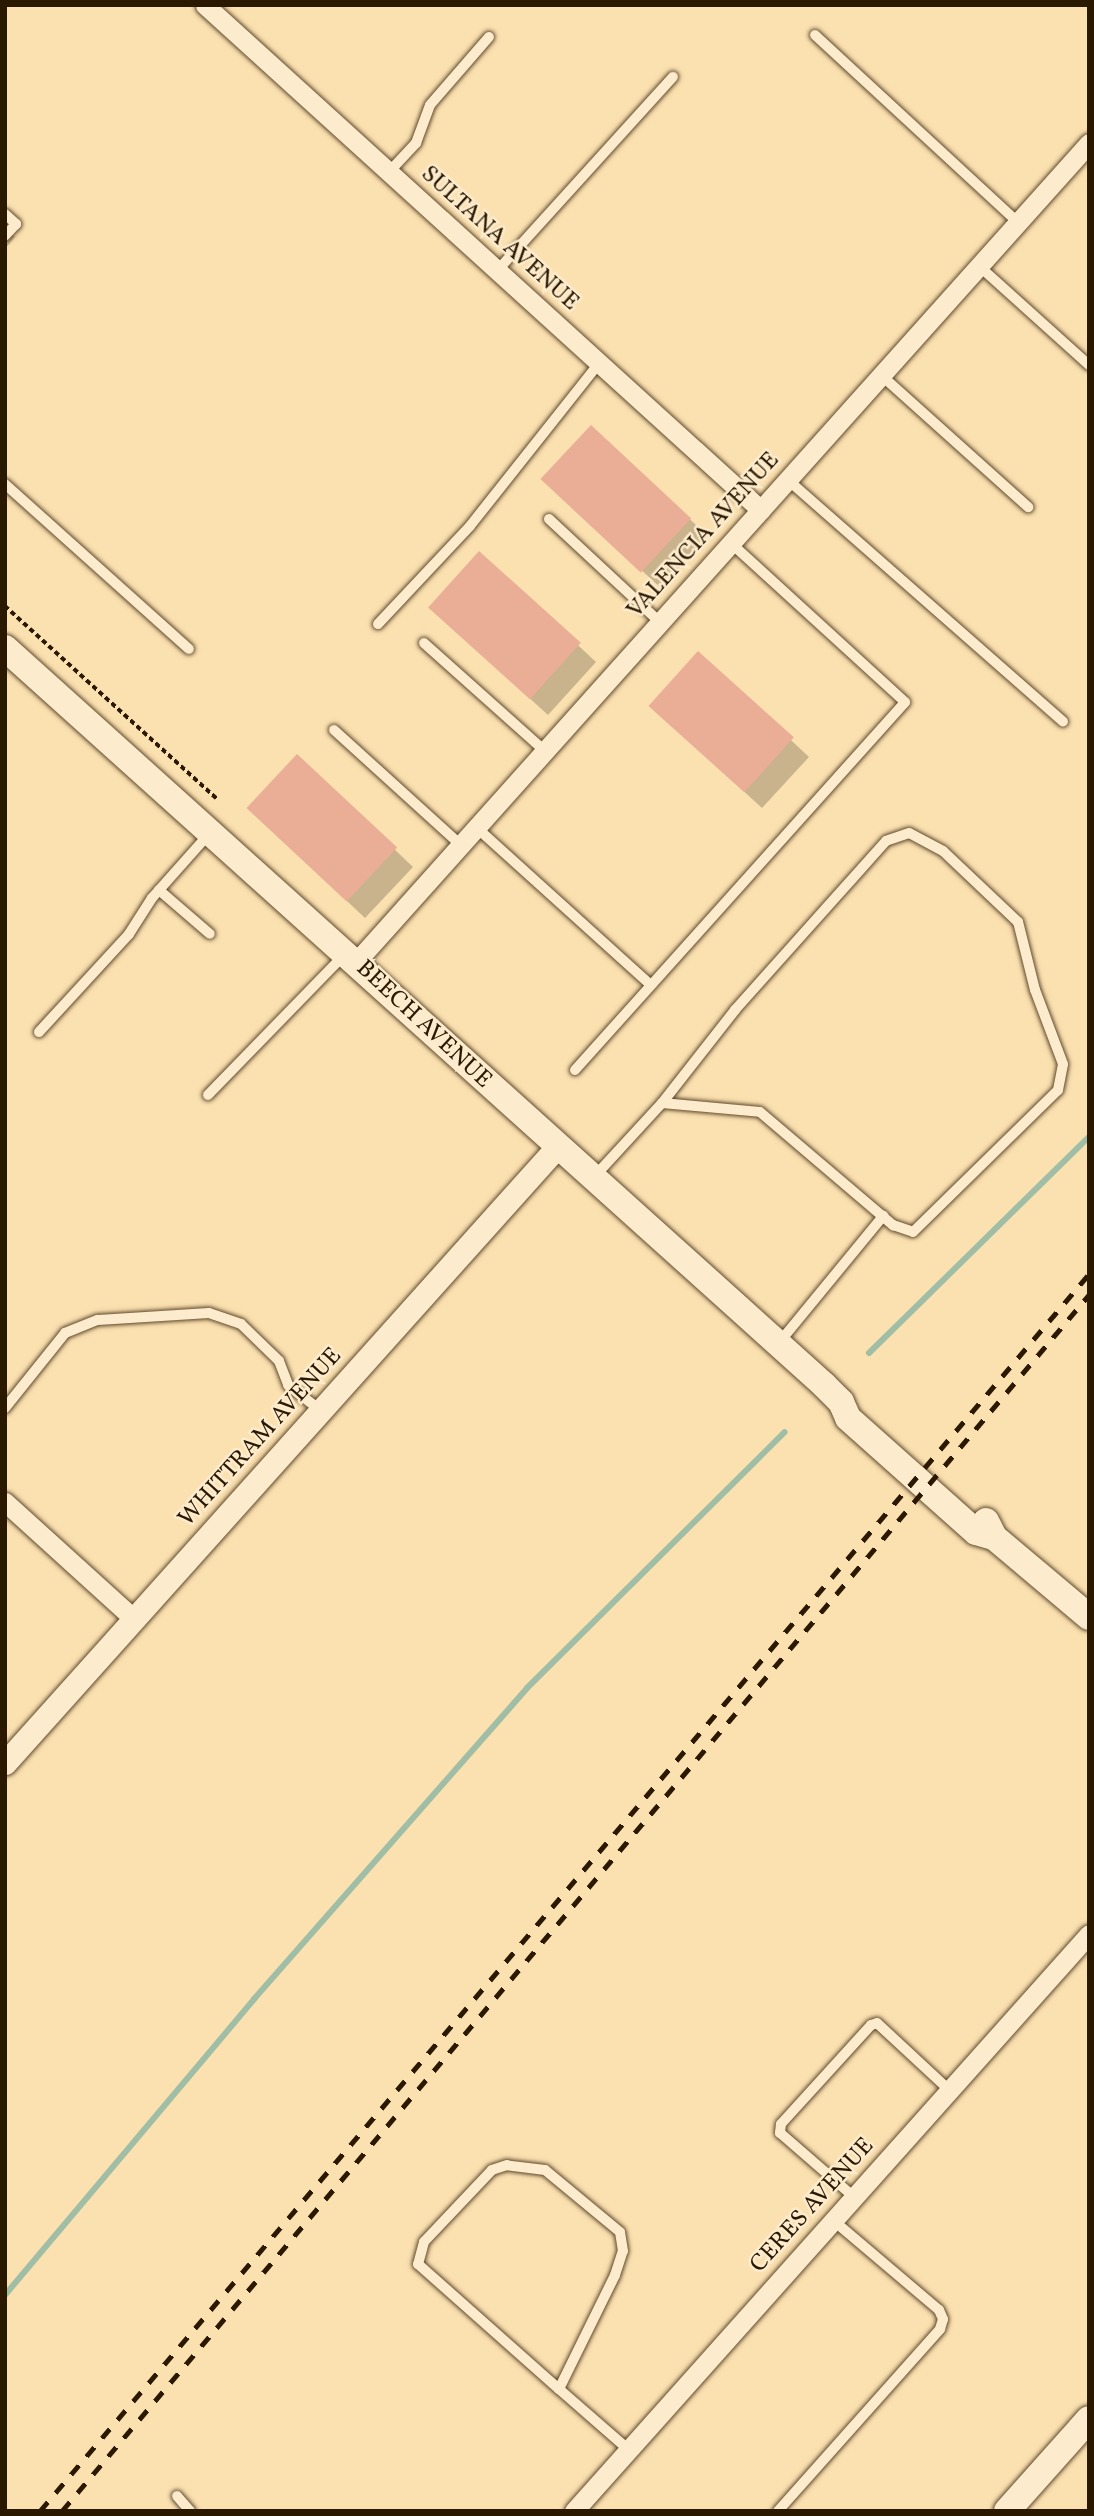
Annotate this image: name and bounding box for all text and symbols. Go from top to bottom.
street label: SULTANA AVENUE [414,160,584,318]
street label: VALENCIA AVENUE [622,447,786,625]
street label: BEECH AVENUE [349,955,497,1095]
street label: WHITTRAM AVENUE [173,1343,349,1533]
street label: CERES AVENUE [745,2133,881,2279]

